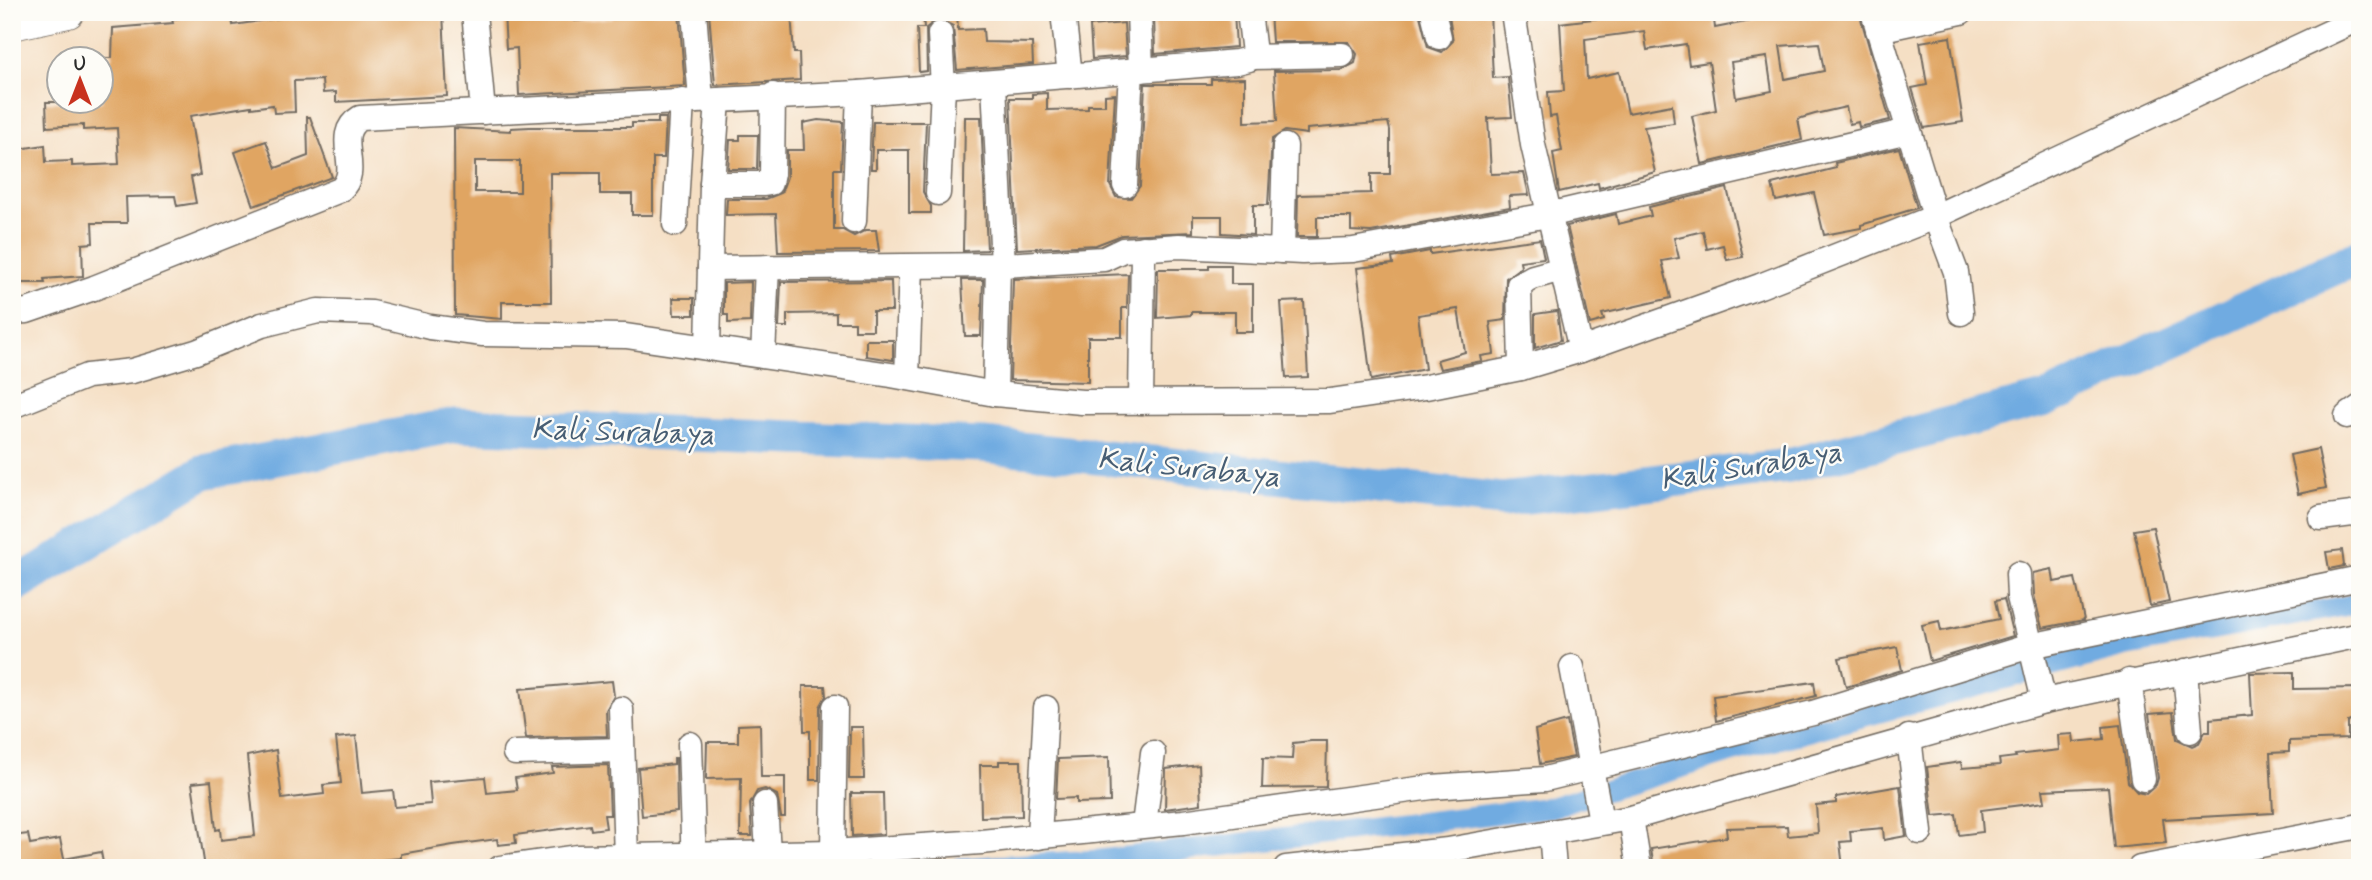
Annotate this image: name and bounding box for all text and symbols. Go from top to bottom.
north arrow [46,46,116,116]
text: U [74,52,86,77]
water label: Kali Surabaya [531,410,715,455]
water label: Kali Surabaya [1658,433,1845,500]
water label: Kali Surabaya [1096,440,1282,497]

